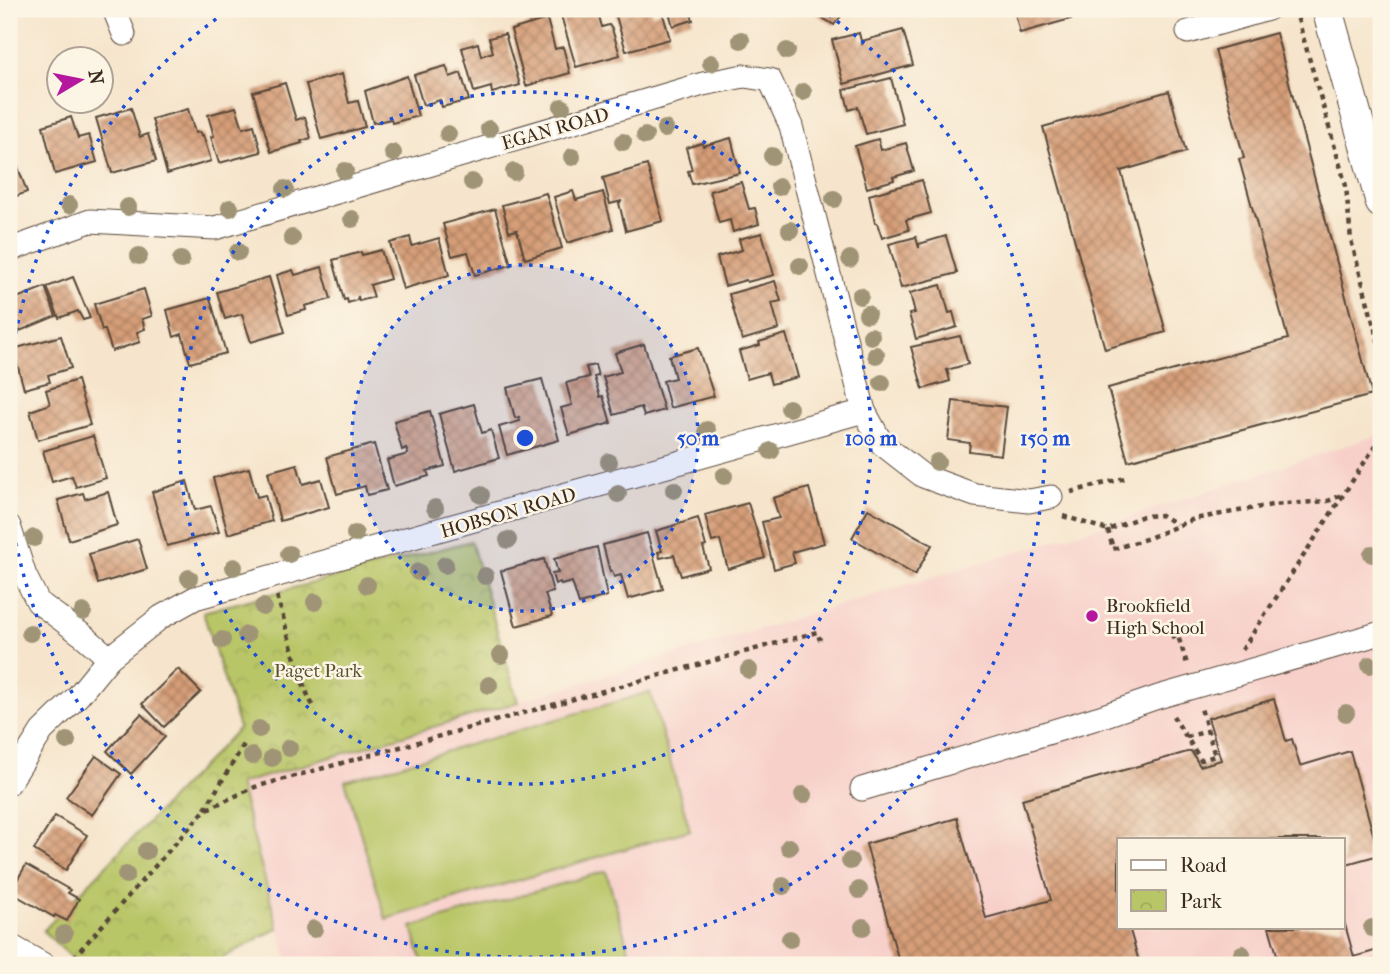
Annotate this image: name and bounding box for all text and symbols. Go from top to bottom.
north arrow [46,46,116,116]
text: N [84,68,108,87]
street label: EGAN ROAD [499,103,611,155]
centre of rings [513,426,537,450]
text: 50 m [677,426,720,450]
text: 100 m [845,426,898,450]
text: 150 m [1020,426,1071,450]
street label: HOBSON ROAD [438,483,579,543]
place label: Brookfield High School [1106,595,1205,639]
marker: Brookfield High School [1084,608,1100,624]
park label: Paget Park [274,660,362,682]
legend [1117,838,1344,928]
text: Road [1180,853,1227,877]
text: Park [1180,889,1222,913]

